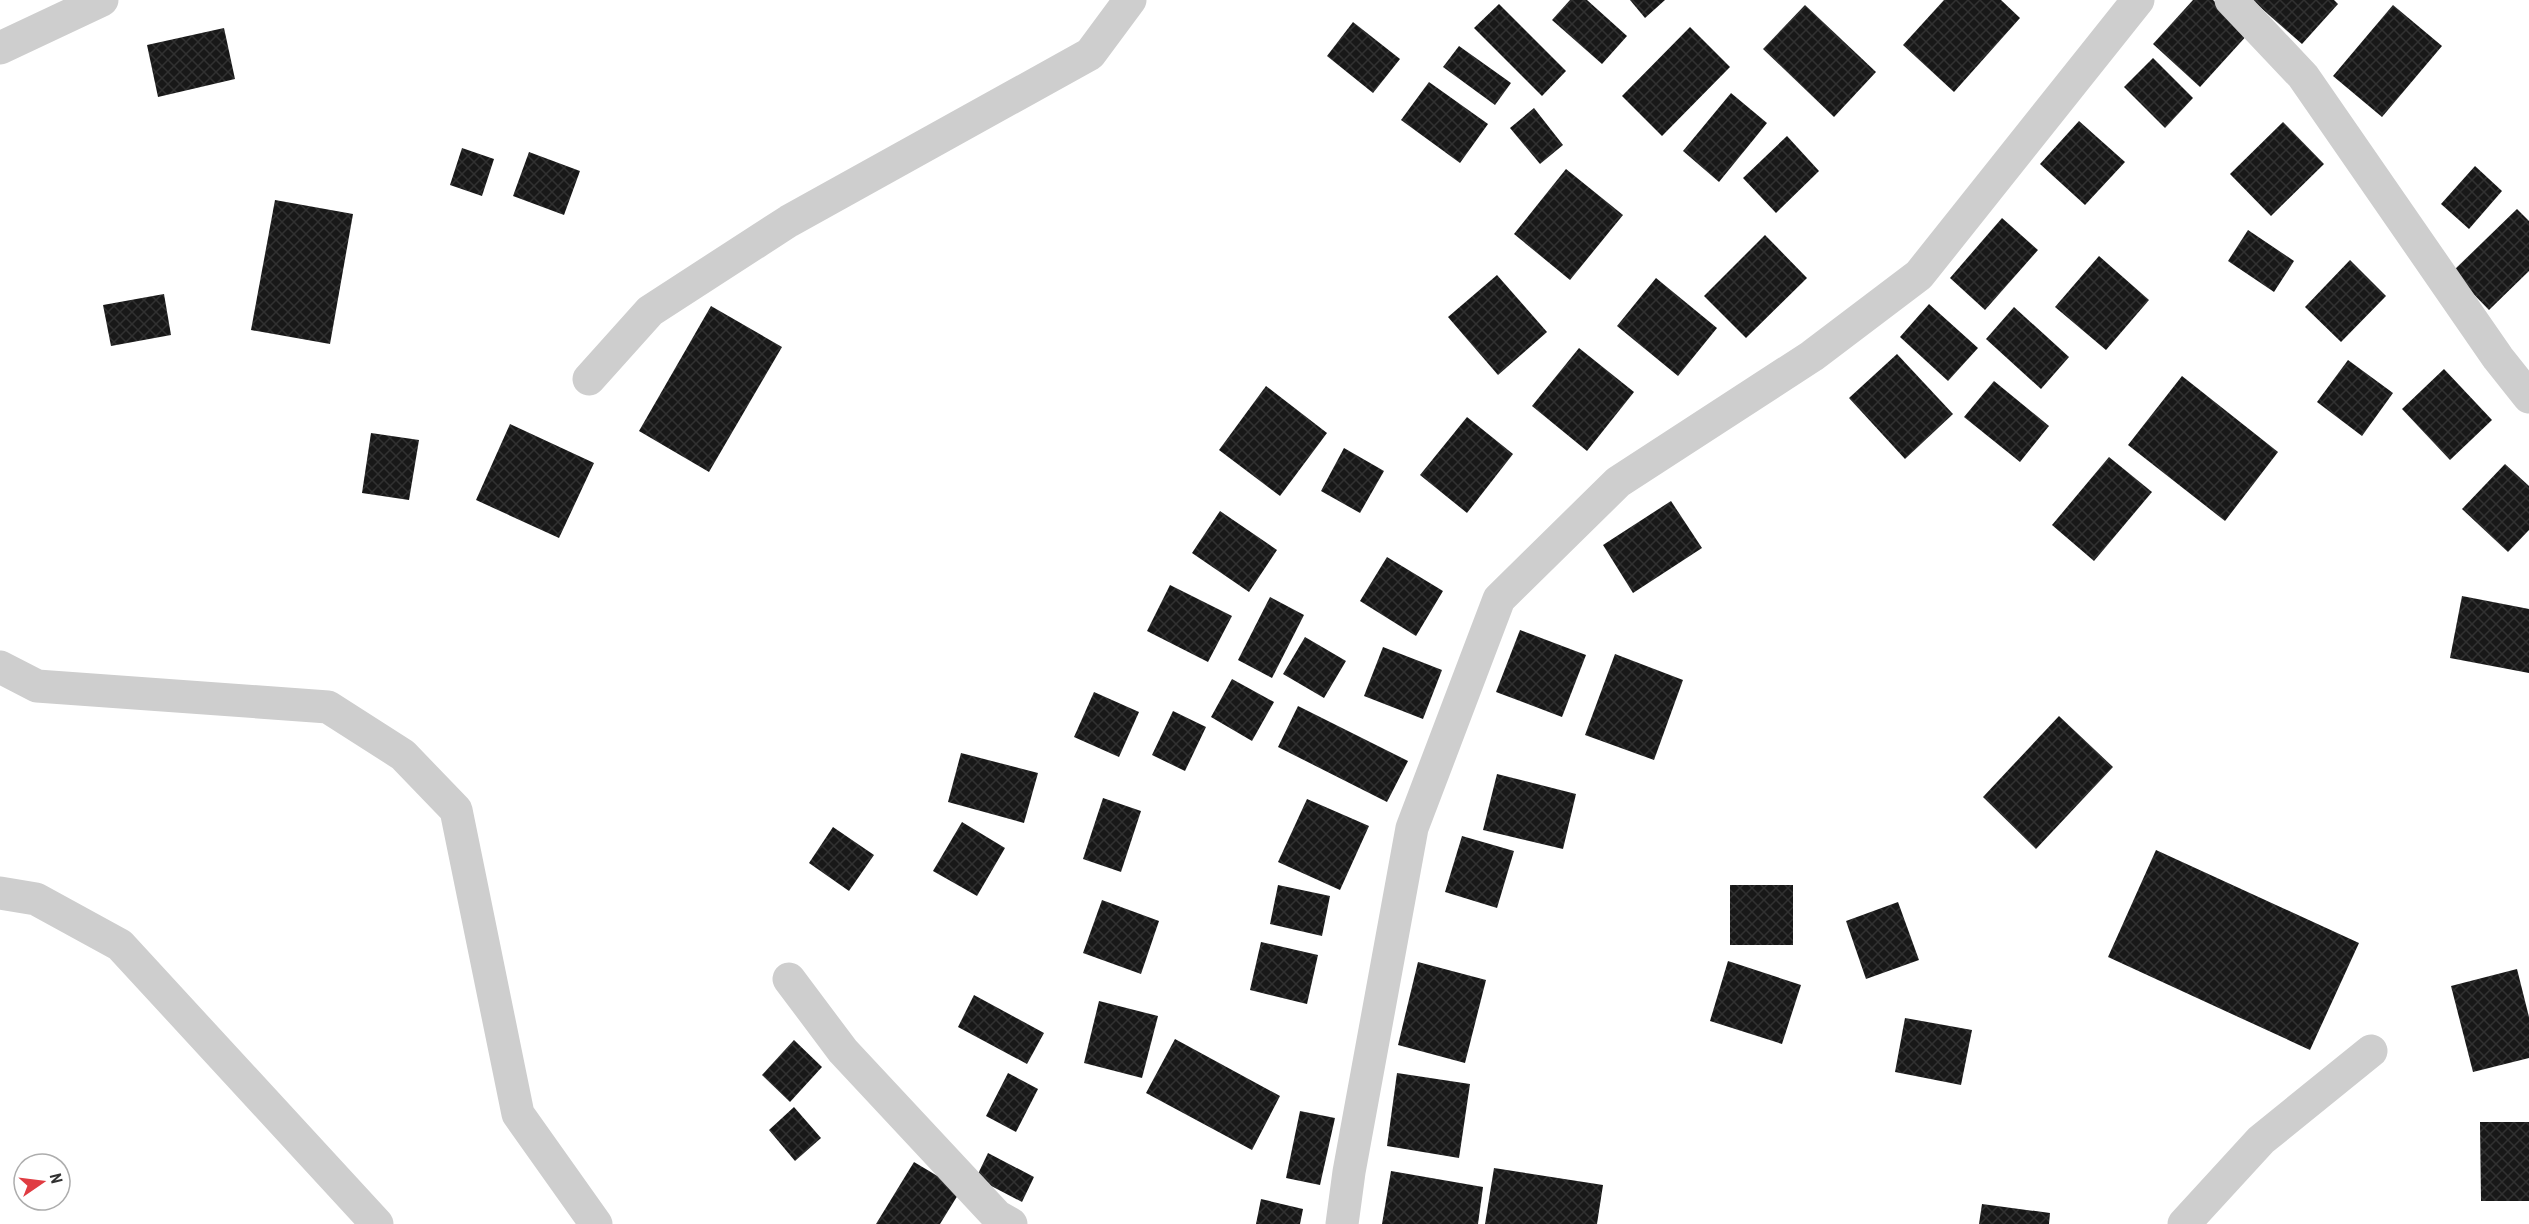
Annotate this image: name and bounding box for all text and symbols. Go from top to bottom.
north arrow [12,1152,72,1212]
text: N [46,1171,66,1186]

